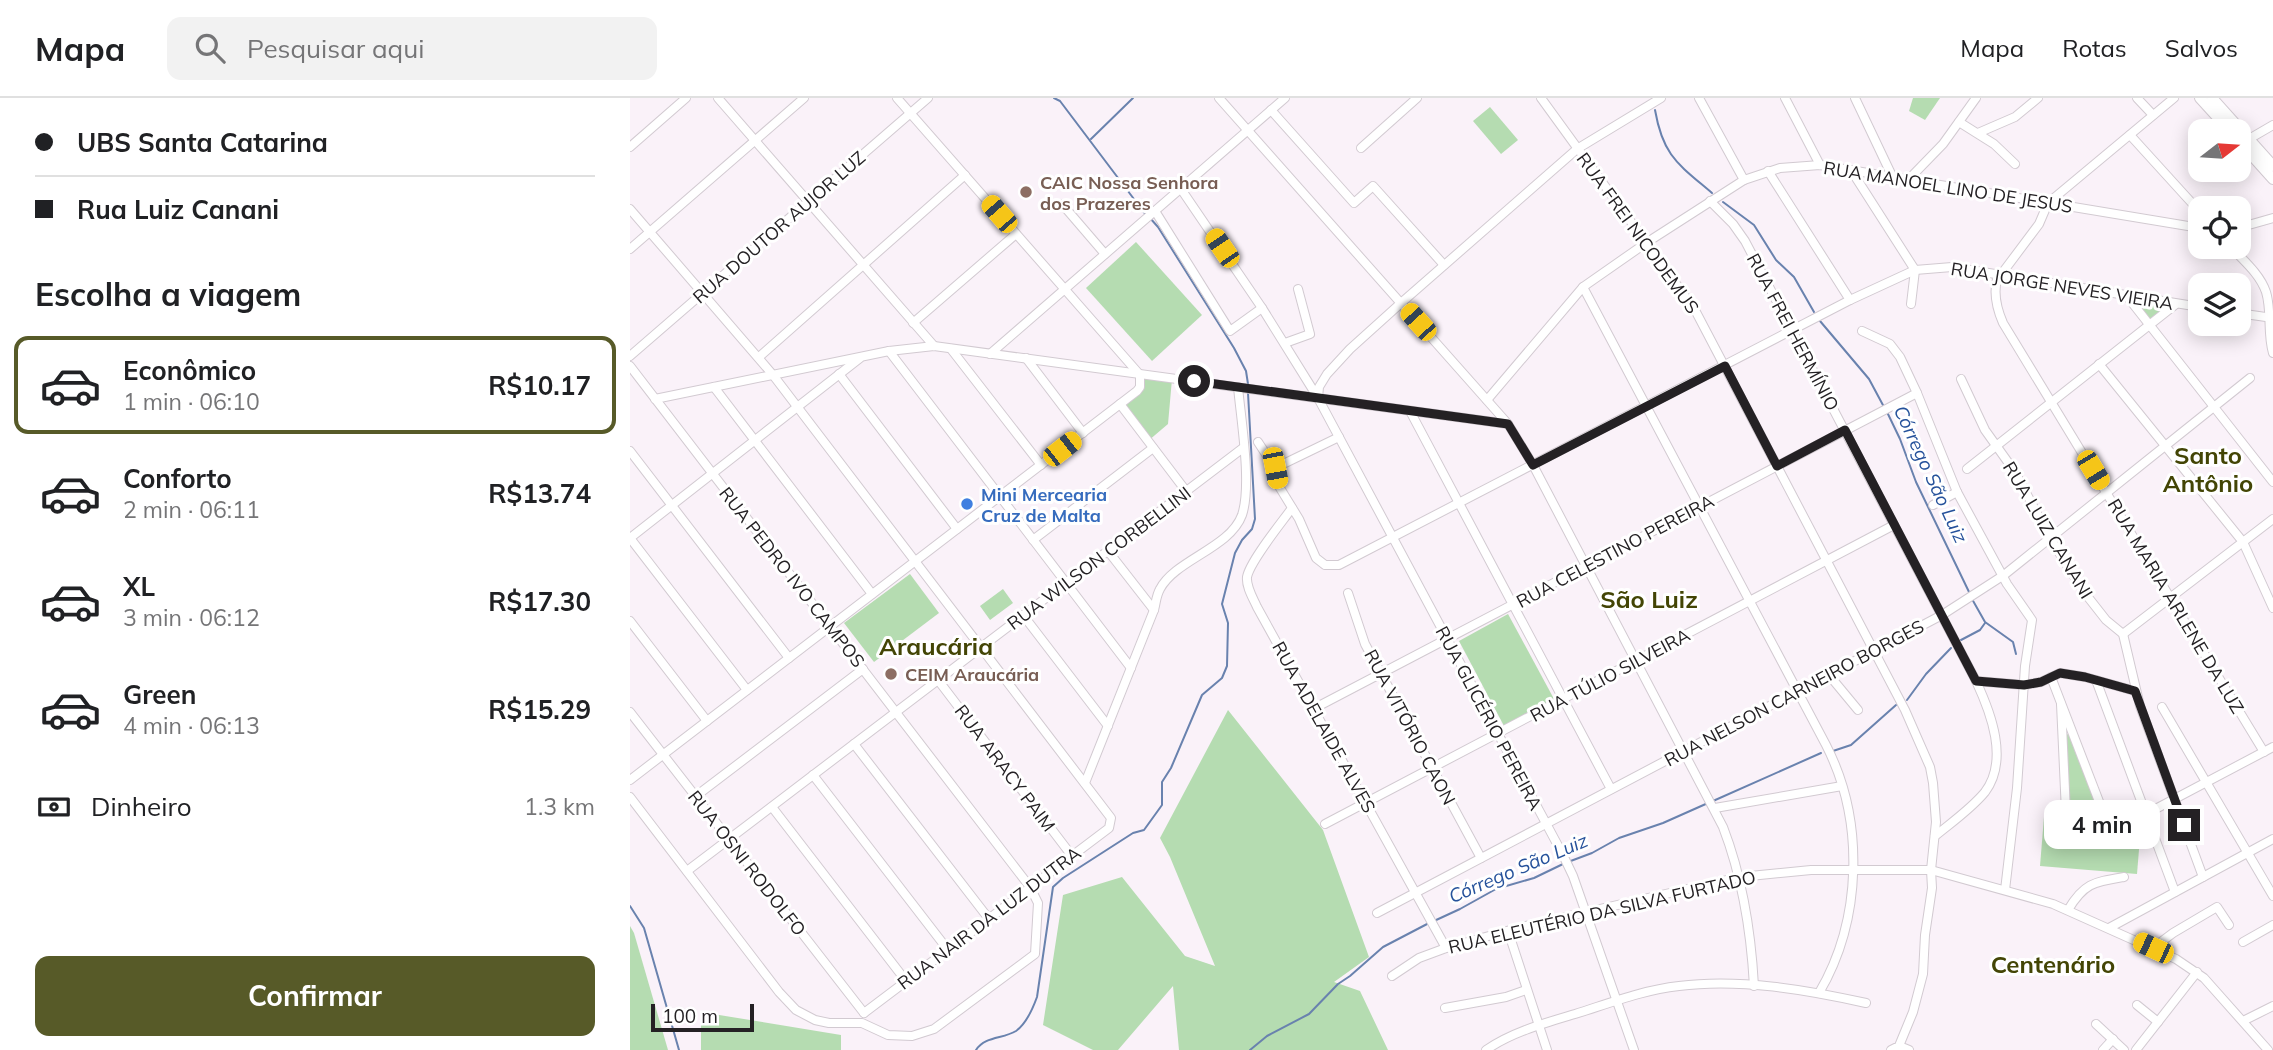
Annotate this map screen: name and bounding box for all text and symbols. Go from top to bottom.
search box [167,17,657,80]
text: Mapa [35,28,125,69]
icon: search [191,29,229,67]
text: Pesquisar aqui [247,32,424,65]
text: Mapa [1960,33,2024,63]
text: Rotas [2062,33,2127,63]
text: Salvos [2165,33,2238,63]
north arrow [2188,119,2250,182]
map controls [2188,119,2251,336]
text: UBS Santa Catarina [77,126,328,159]
street label: RUA DOUTOR AUJOR LUZ [688,146,870,308]
street label: RUA FREI NICODEMUS [1572,148,1704,318]
street label: RUA MANOEL LINO DE JESUS [1822,156,2074,218]
place label: CAIC Nossa Senhora dos Prazeres [1040,171,1218,215]
marker: CAIC Nossa Senhora dos Prazeres [1018,184,1034,200]
car [978,191,1021,237]
text: Rua Luiz Canani [77,193,279,226]
button: locate [2188,196,2251,259]
car [1202,225,1243,271]
street label: RUA FREI HERMÍNIO [1742,249,1844,415]
street label: RUA JORGE NEVES VIEIRA [1949,257,2175,315]
button: layers [2188,273,2251,336]
text: Escolha a viagem [35,274,301,314]
car [1397,299,1440,345]
icon: car [39,354,102,417]
text: Econômico [123,354,256,387]
route start [1178,365,1210,397]
text: R$10.17 [488,369,591,402]
text: 1 min · 06:10 [123,387,260,416]
water label: Córrego São Luiz [1889,401,1973,547]
car [1039,428,1086,470]
district label: Santo Antônio [2163,440,2253,498]
car [1261,445,1290,491]
car [2074,447,2113,493]
street label: RUA LUIZ CANANI [1998,457,2098,603]
icon: car [39,462,102,525]
text: Conforto [123,462,232,495]
text: R$13.74 [488,477,591,510]
street label: RUA WILSON CORBELLINI [1002,481,1196,635]
street label: RUA PEDRO IVO CAMPOS [714,482,870,672]
place label: Mini Mercearia Cruz de Malta [981,483,1107,527]
street label: RUA CELESTINO PEREIRA [1512,489,1718,613]
text: 2 min · 06:11 [123,495,260,524]
street label: RUA MARIA ARLENE DA LUZ [2103,495,2249,718]
marker: Mini Mercearia Cruz de Malta [959,496,975,512]
icon: car [39,570,102,633]
text: XL [123,570,155,603]
district label: São Luiz [1600,584,1698,614]
text: R$17.30 [488,585,591,618]
text: 3 min · 06:12 [123,603,260,632]
street label: RUA NELSON CARNEIRO BORGES [1660,615,1928,771]
street label: RUA GLICÉRIO PEREIRA [1431,622,1547,814]
street label: RUA TÚLIO SILVEIRA [1526,623,1694,727]
district label: Araucária [879,631,993,661]
street label: RUA ADELAIDE ALVES [1267,637,1381,817]
street label: RUA VITÓRIO CAON [1359,645,1461,809]
place label: CEIM Araucária [905,663,1039,686]
marker: CEIM Araucária [883,666,899,682]
icon: car [39,678,102,741]
text: Green [123,678,196,711]
text: R$15.29 [488,693,591,726]
street label: RUA ARACY PAIM [950,700,1060,836]
text: 4 min · 06:13 [123,711,260,740]
street label: RUA OSNI RODOLFO [683,786,811,940]
icon: cash [35,788,73,826]
text: Dinheiro [91,790,192,823]
text: 1.3 km [524,792,595,821]
callout: 4 min [2044,800,2160,850]
route end [2168,809,2200,841]
text: 4 min [2072,810,2132,839]
water label: Córrego São Luiz [1445,828,1591,908]
street label: RUA NAIR DA LUZ DUTRA [893,841,1085,995]
street label: RUA ELEUTÉRIO DA SILVA FURTADO [1446,865,1758,959]
car [2130,930,2177,966]
district label: Centenário [1991,949,2115,979]
button: Confirmar [35,956,595,1036]
scale bar [651,1001,754,1033]
text: 100 m [662,1004,718,1028]

